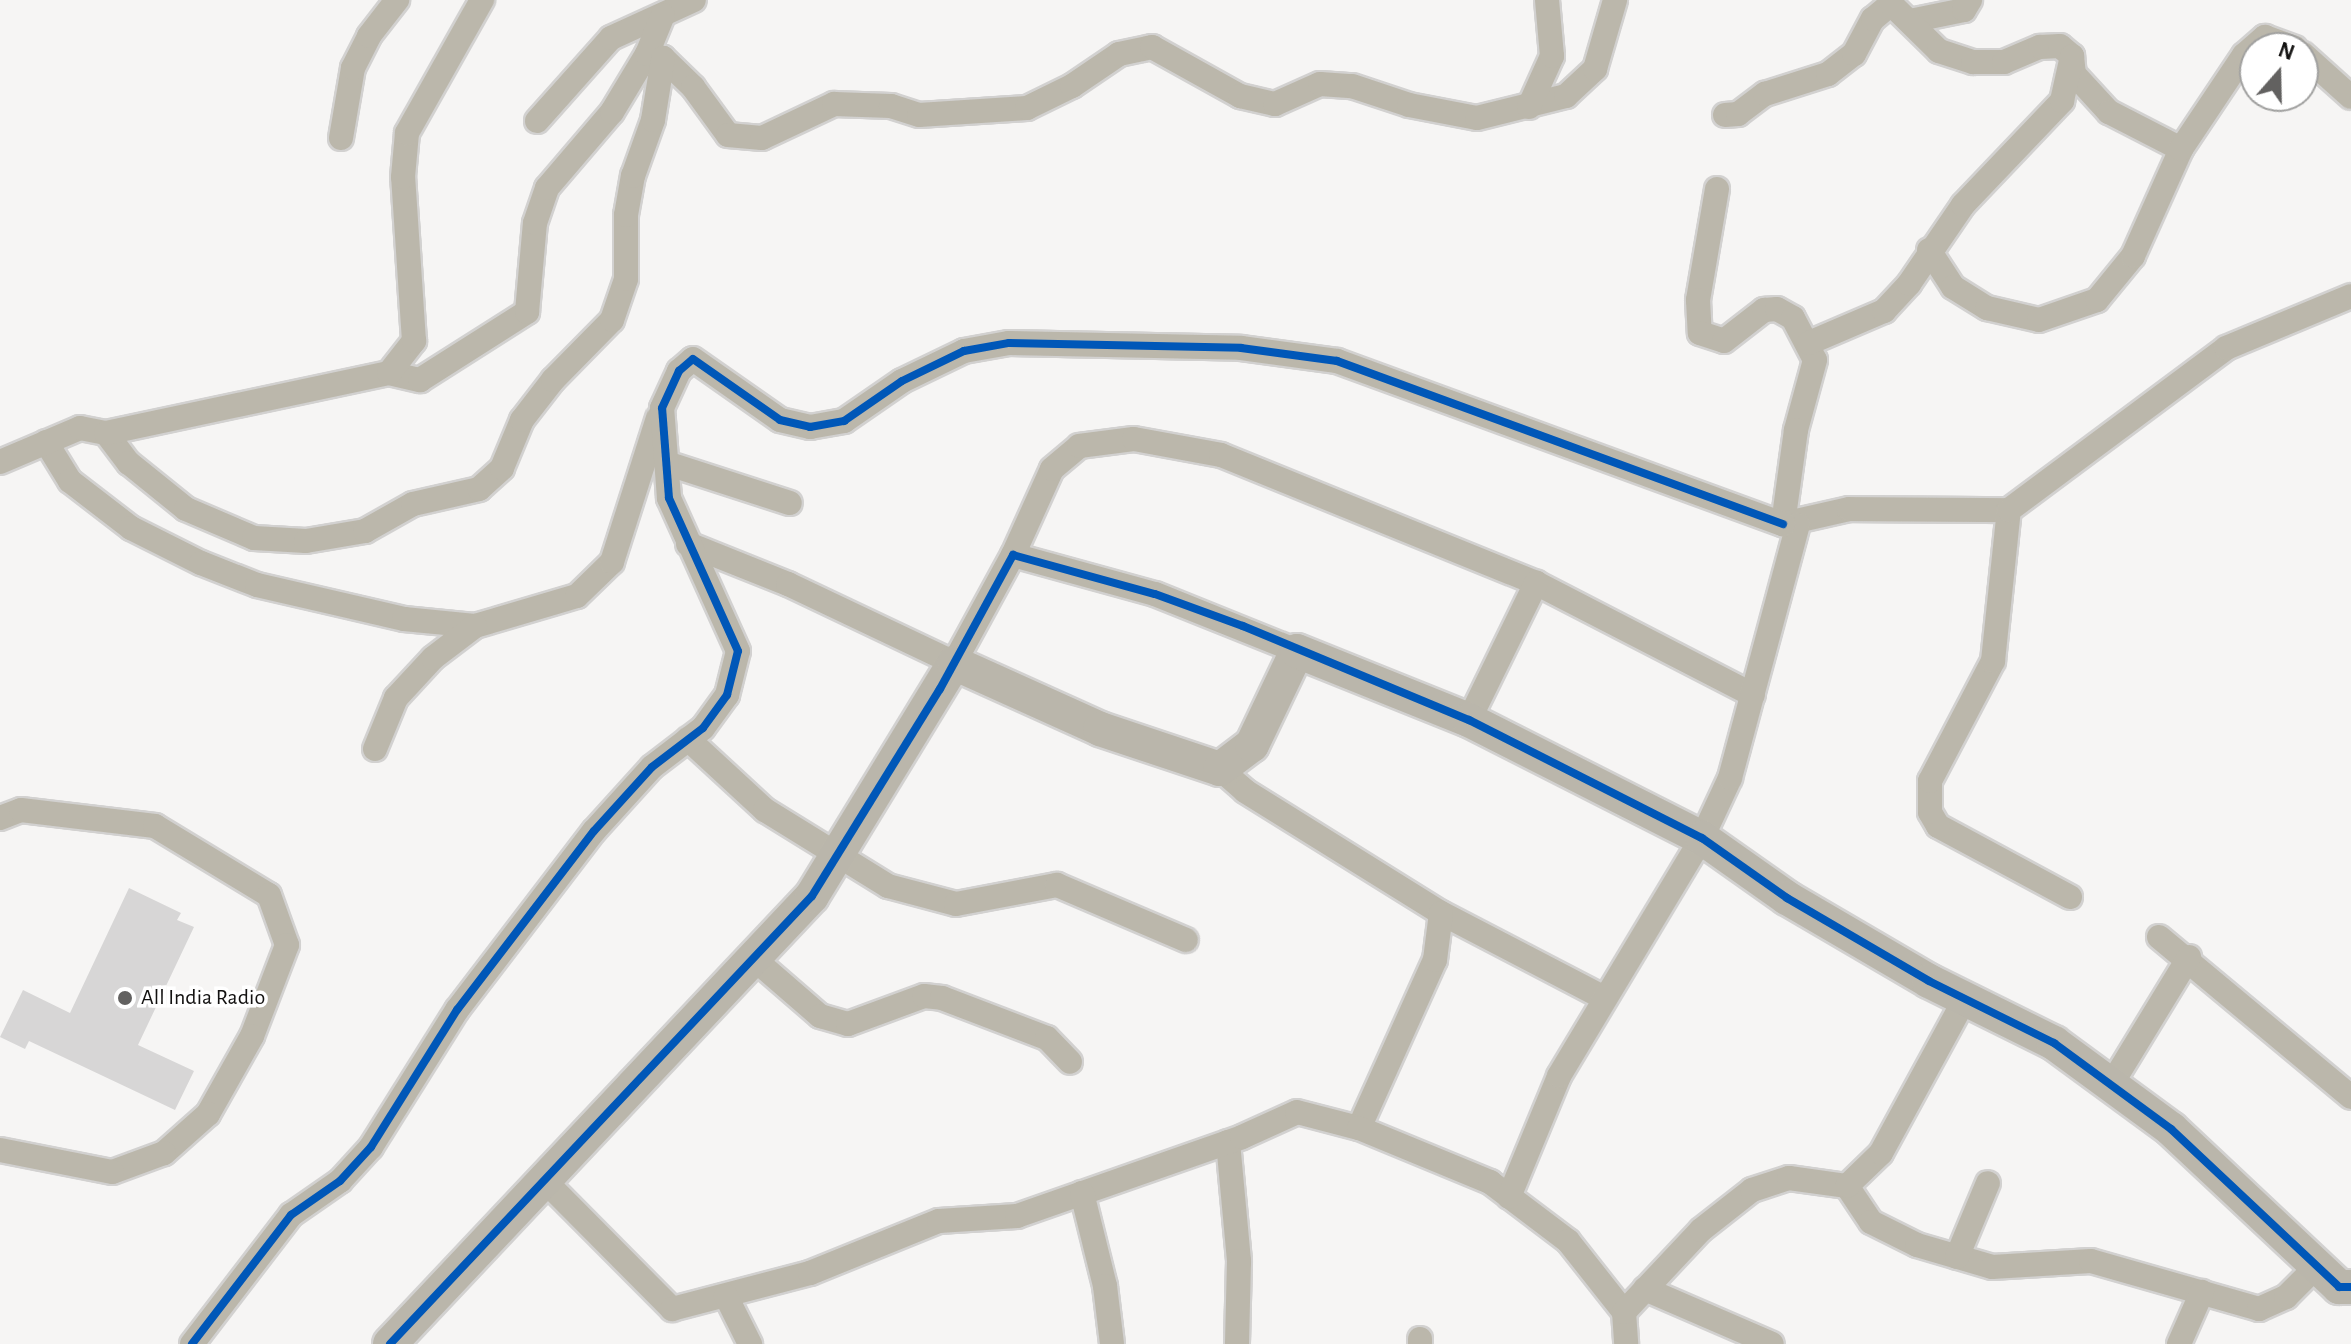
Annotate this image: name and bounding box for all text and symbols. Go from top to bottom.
north arrow [2239,32,2319,112]
text: N [2276,38,2297,64]
place label: All India Radio [141,985,265,1011]
marker: All India Radio [116,989,134,1007]

